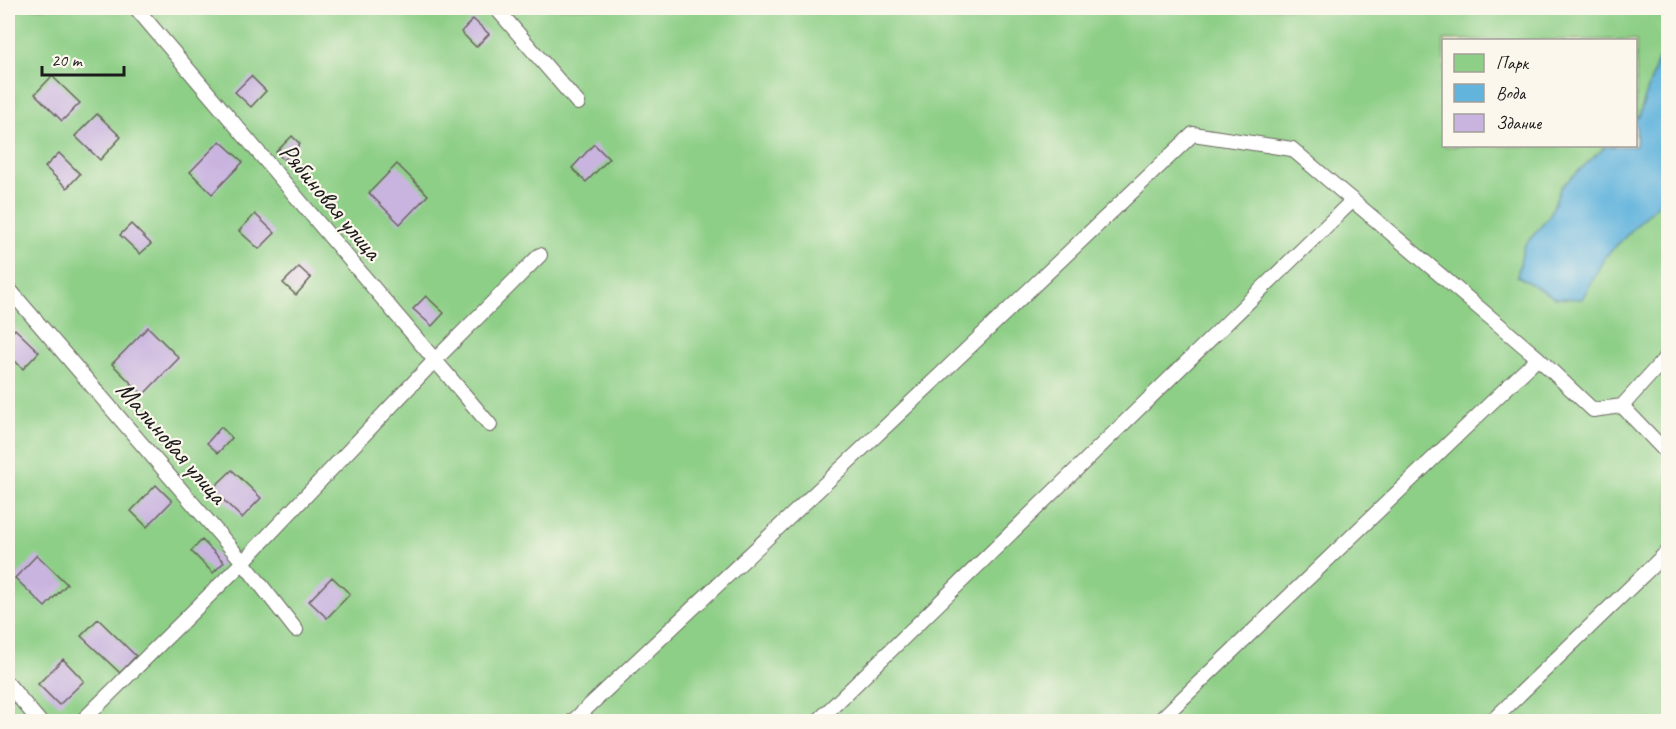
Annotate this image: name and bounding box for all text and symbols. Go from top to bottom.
scale bar [42,39,124,77]
legend [1442,39,1637,147]
text: 20 m [51,49,84,71]
text: Парк [1496,52,1530,74]
text: Вода [1496,82,1527,104]
text: Здание [1496,112,1542,134]
street label: Рябиновая улица [272,136,390,268]
street label: Малиновая улица [109,374,235,512]

